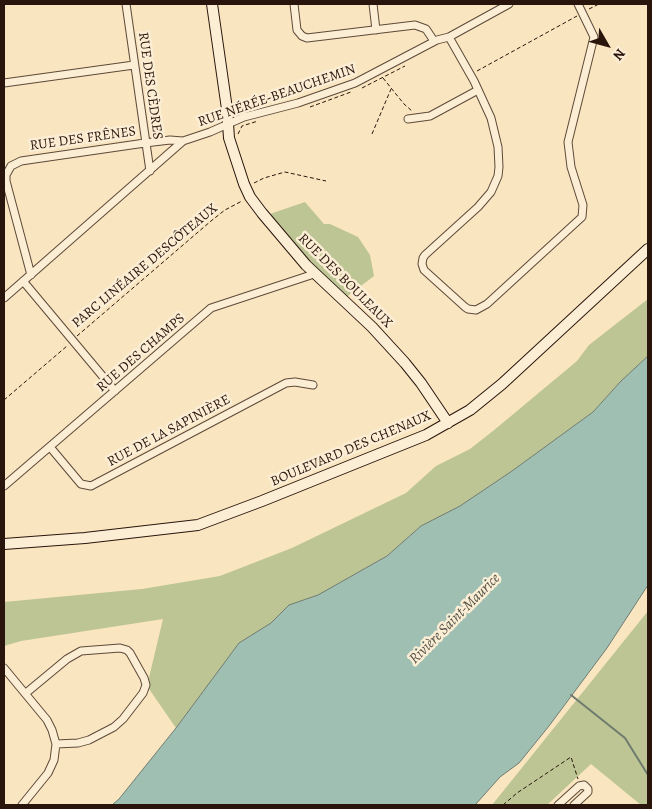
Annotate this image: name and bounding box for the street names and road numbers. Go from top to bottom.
street label: RUE DES CÈDRES [134,31,166,141]
street label: RUE NÉRÉE-BEAUCHEMIN [196,61,358,131]
street label: RUE DES FRÊNES [29,123,137,155]
street label: PARC LINÉAIRE DESCÔTEAUX [69,200,221,332]
street label: RUE DES BOULEAUX [294,230,396,332]
street label: RUE DES CHAMPS [93,310,189,396]
street label: RUE DE LA SAPINIÈRE [105,391,233,471]
street label: BOULEVARD DES CHENAUX [268,408,434,490]

